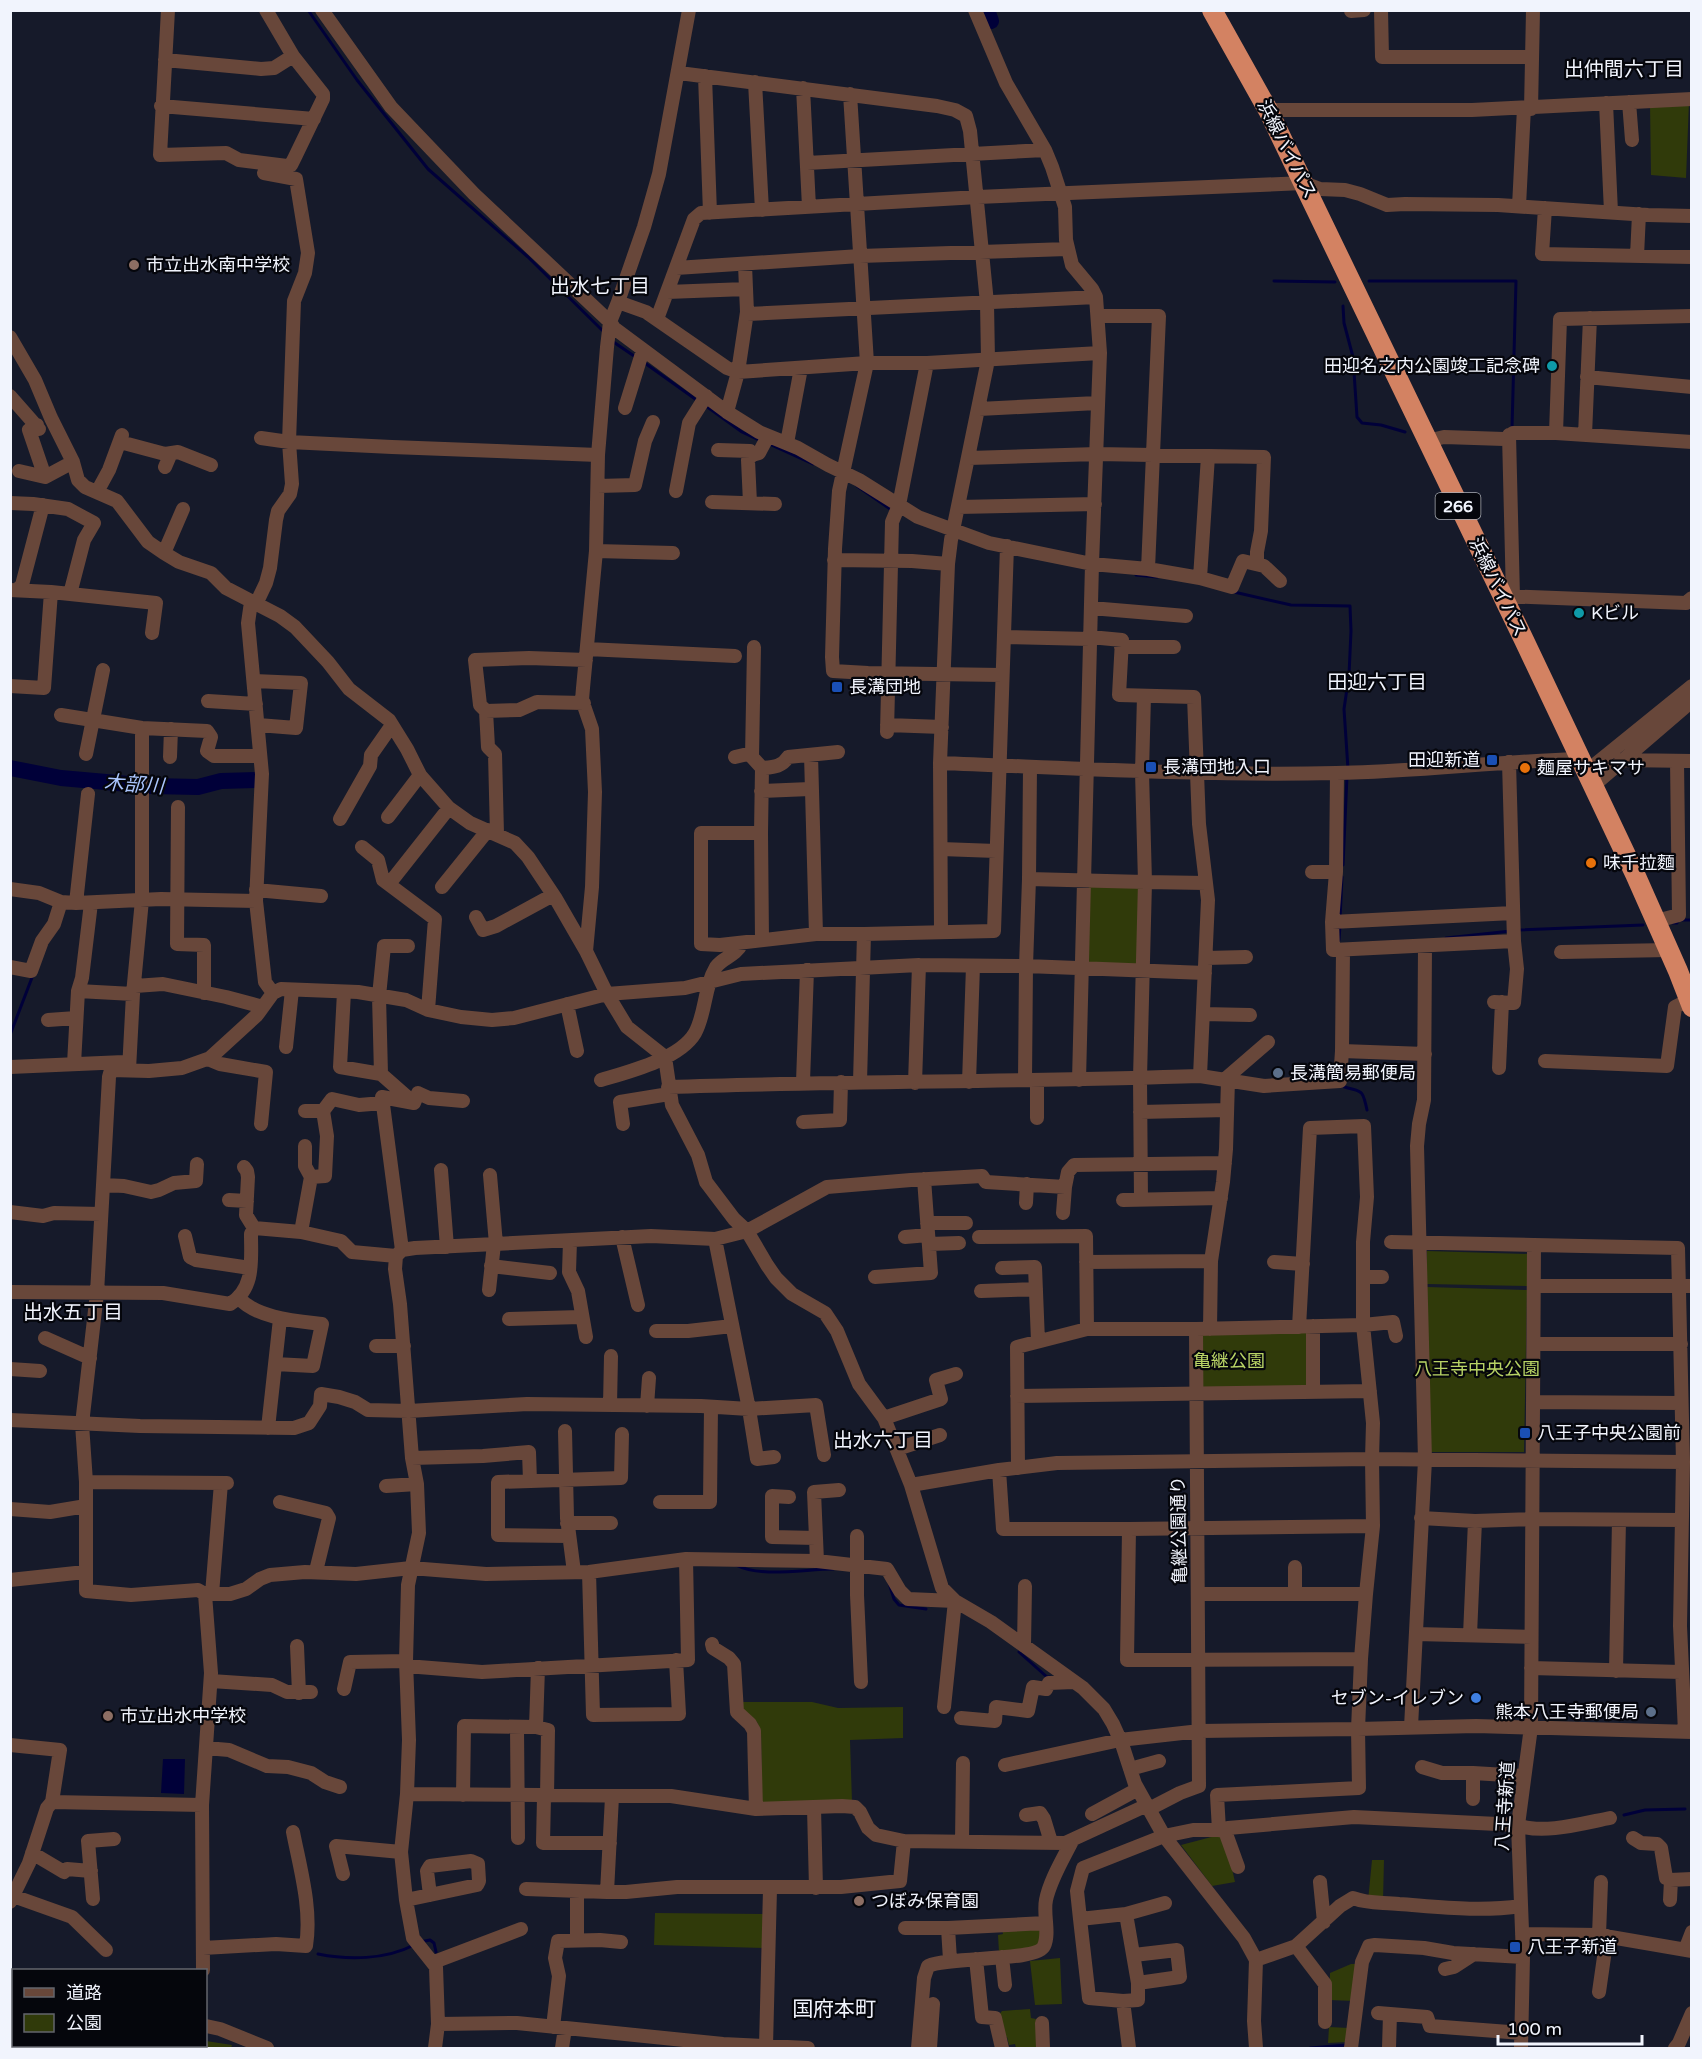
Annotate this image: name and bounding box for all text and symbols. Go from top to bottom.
district label: 出仲間六丁目 [1564,58,1684,82]
street label: 浜線バイパス [1253,96,1321,202]
place label: 市立出水南中学校 [146,254,290,276]
marker: 市立出水南中学校 [127,258,141,272]
district label: 出水七丁目 [550,275,650,299]
place label: 田迎名之内公園竣工記念碑 [1324,355,1540,377]
marker: 田迎名之内公園竣工記念碑 [1545,359,1559,373]
road number: 266 [1436,493,1480,519]
street label: 浜線バイパス [1465,534,1531,640]
place label: Kビル [1591,602,1639,624]
marker: Kビル [1572,606,1586,620]
district label: 田迎六丁目 [1327,671,1427,695]
place label: 長溝団地 [849,676,921,698]
marker: 長溝団地 [830,680,844,694]
place label: 田迎新道 [1408,749,1480,771]
marker: 田迎新道 [1485,753,1499,767]
place label: 長溝団地入口 [1163,756,1271,778]
place label: 麺屋サキマサ [1537,757,1645,779]
marker: 長溝団地入口 [1144,760,1158,774]
marker: 麺屋サキマサ [1518,761,1532,775]
water label: 木部川 [103,771,167,799]
place label: 味千拉麵 [1603,852,1675,874]
marker: 味千拉麵 [1584,856,1598,870]
place label: 長溝簡易郵便局 [1290,1062,1416,1084]
marker: 長溝簡易郵便局 [1271,1066,1285,1080]
district label: 出水五丁目 [23,1301,123,1325]
park label: 亀継公園 [1193,1350,1265,1372]
park label: 八王寺中央公園 [1414,1358,1540,1380]
place label: 八王子中央公園前 [1537,1422,1681,1444]
marker: 八王子中央公園前 [1518,1426,1532,1440]
district label: 出水六丁目 [833,1429,933,1453]
street label: 亀継公園通り [1167,1476,1191,1584]
place label: セブン-イレブン [1331,1687,1464,1709]
marker: セブン-イレブン [1469,1691,1483,1705]
place label: 熊本八王寺郵便局 [1495,1701,1639,1723]
place label: 市立出水中学校 [120,1705,246,1727]
marker: 熊本八王寺郵便局 [1644,1705,1658,1719]
marker: 市立出水中学校 [101,1709,115,1723]
street label: 八王寺新道 [1491,1760,1519,1852]
place label: つぼみ保育園 [871,1890,979,1912]
marker: つぼみ保育園 [852,1894,866,1908]
place label: 八王子新道 [1527,1936,1617,1958]
marker: 八王子新道 [1508,1940,1522,1954]
legend [12,1969,207,2047]
text: 道路 [66,1982,102,2004]
district label: 国府本町 [792,1997,876,2022]
scale bar [1498,2008,1642,2046]
text: 公園 [66,2012,102,2034]
text: 100 m [1507,2018,1562,2040]

